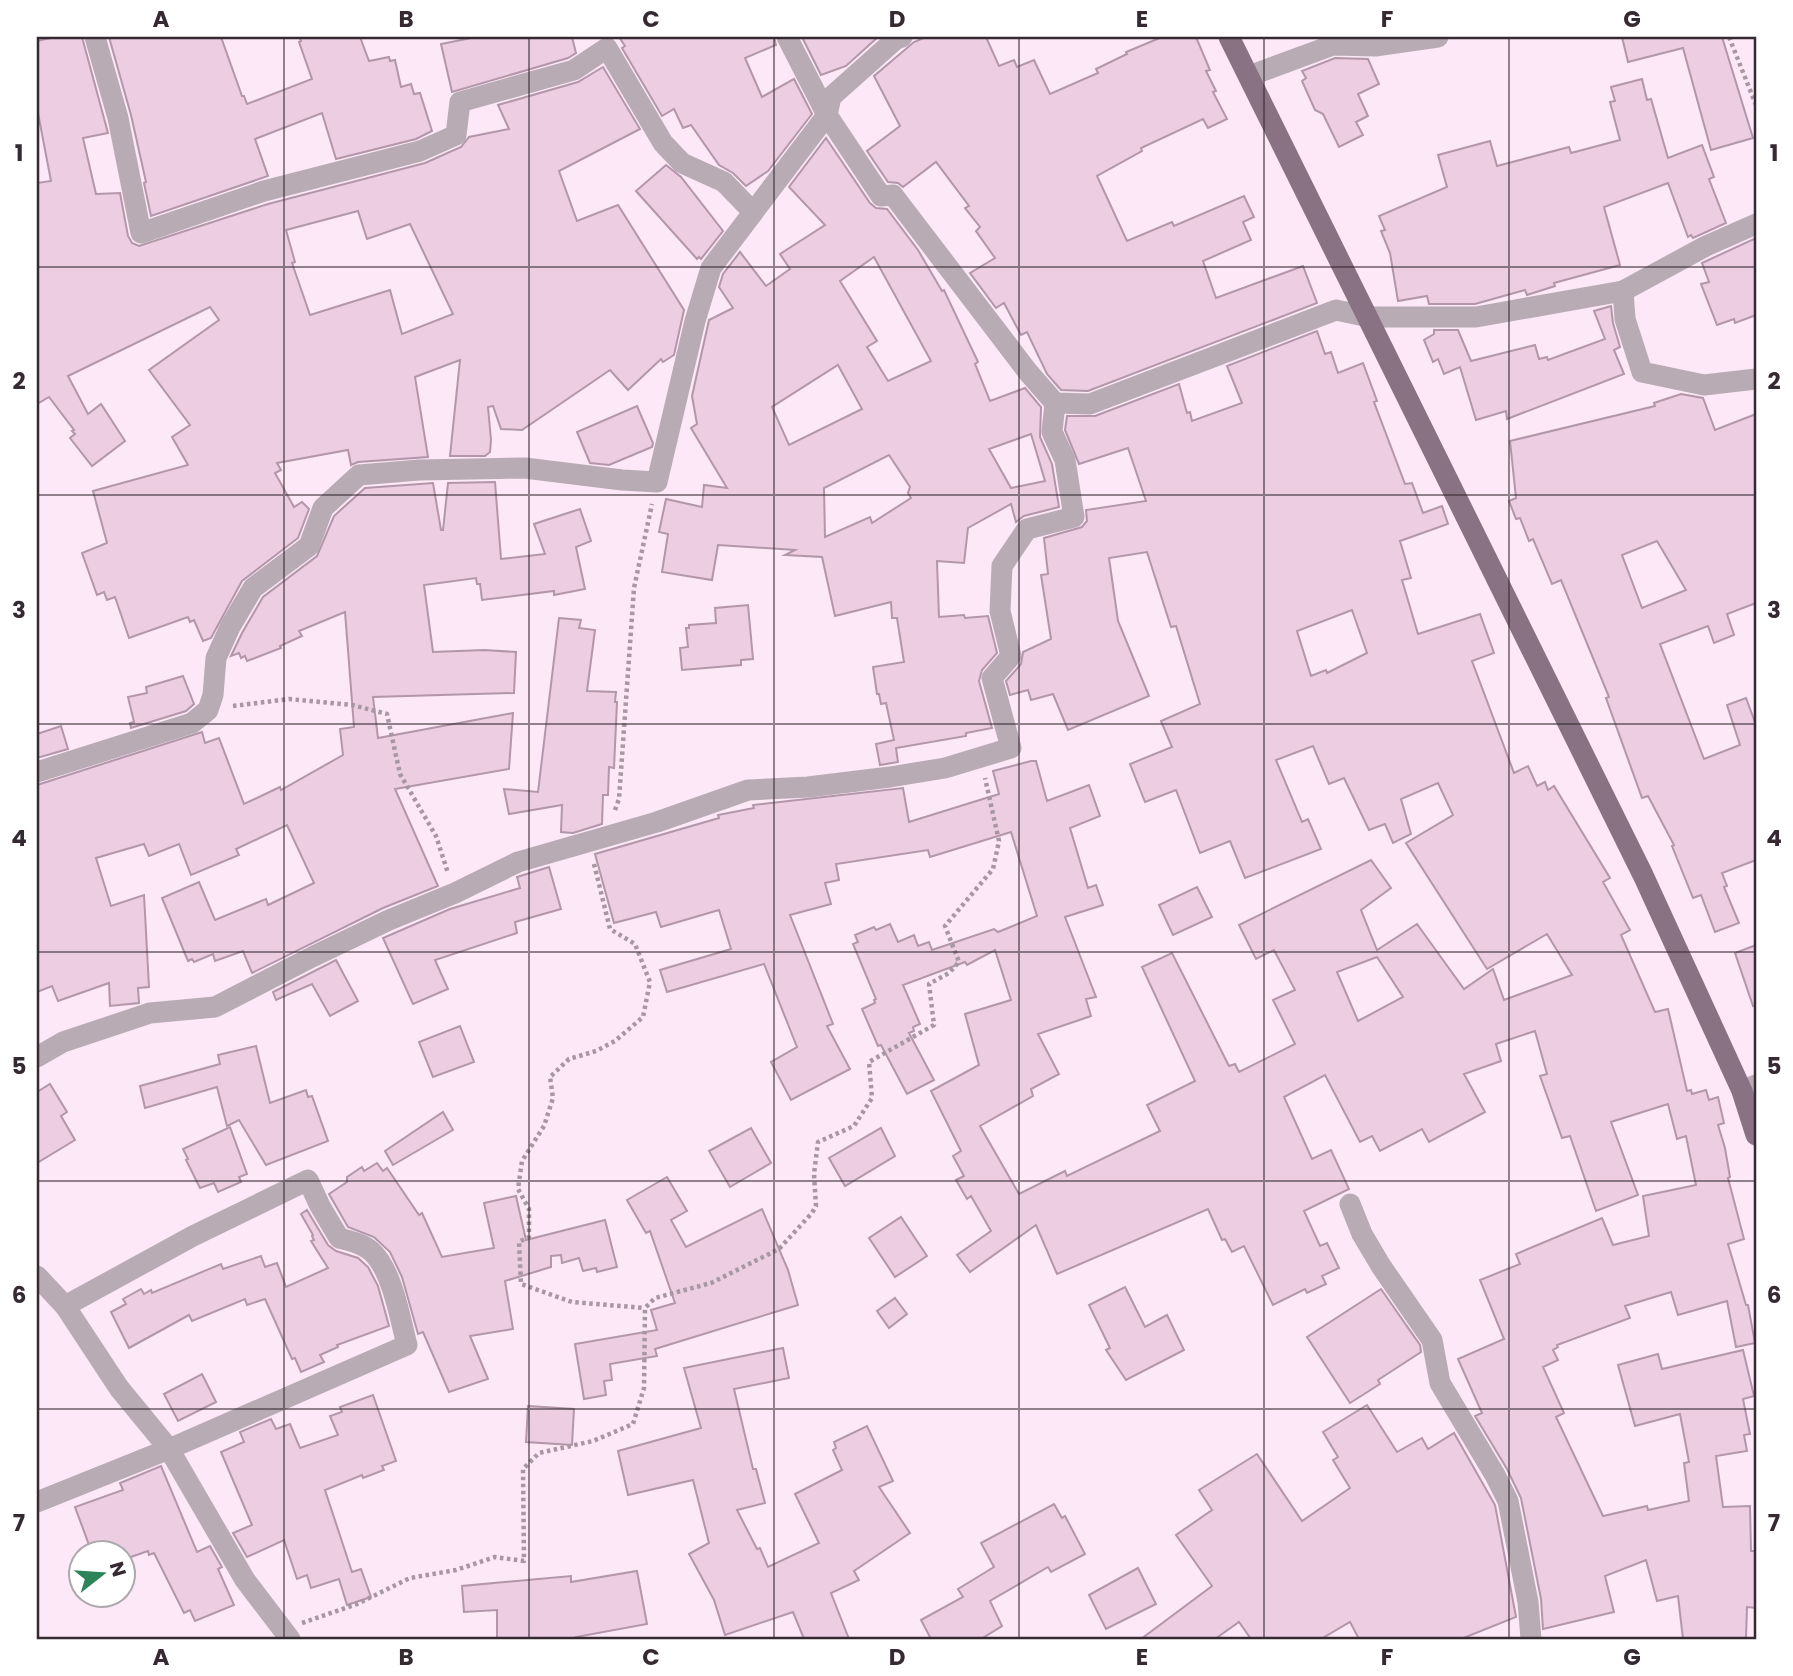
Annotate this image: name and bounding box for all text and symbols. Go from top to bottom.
text: A [153,3,170,35]
text: B [398,3,414,35]
text: C [642,3,660,35]
text: D [889,3,905,35]
text: E [1136,3,1148,35]
text: F [1381,3,1393,35]
text: G [1623,3,1641,35]
text: 1 [15,137,23,169]
text: 1 [1770,137,1778,169]
text: 2 [12,365,26,397]
text: 2 [1767,365,1781,397]
text: 3 [12,594,26,626]
text: 3 [1767,594,1781,626]
text: 4 [11,822,27,854]
text: 4 [1766,822,1782,854]
text: 5 [12,1050,26,1082]
text: 5 [1767,1050,1781,1082]
text: 6 [12,1279,26,1311]
text: 6 [1767,1279,1781,1311]
text: 7 [13,1507,25,1539]
text: 7 [1768,1507,1780,1539]
north arrow [66,1540,136,1610]
text: N [103,1558,133,1580]
text: A [153,1641,170,1673]
text: B [398,1641,414,1673]
text: C [642,1641,660,1673]
text: D [889,1641,905,1673]
text: E [1136,1641,1148,1673]
text: F [1381,1641,1393,1673]
text: G [1623,1641,1641,1673]

